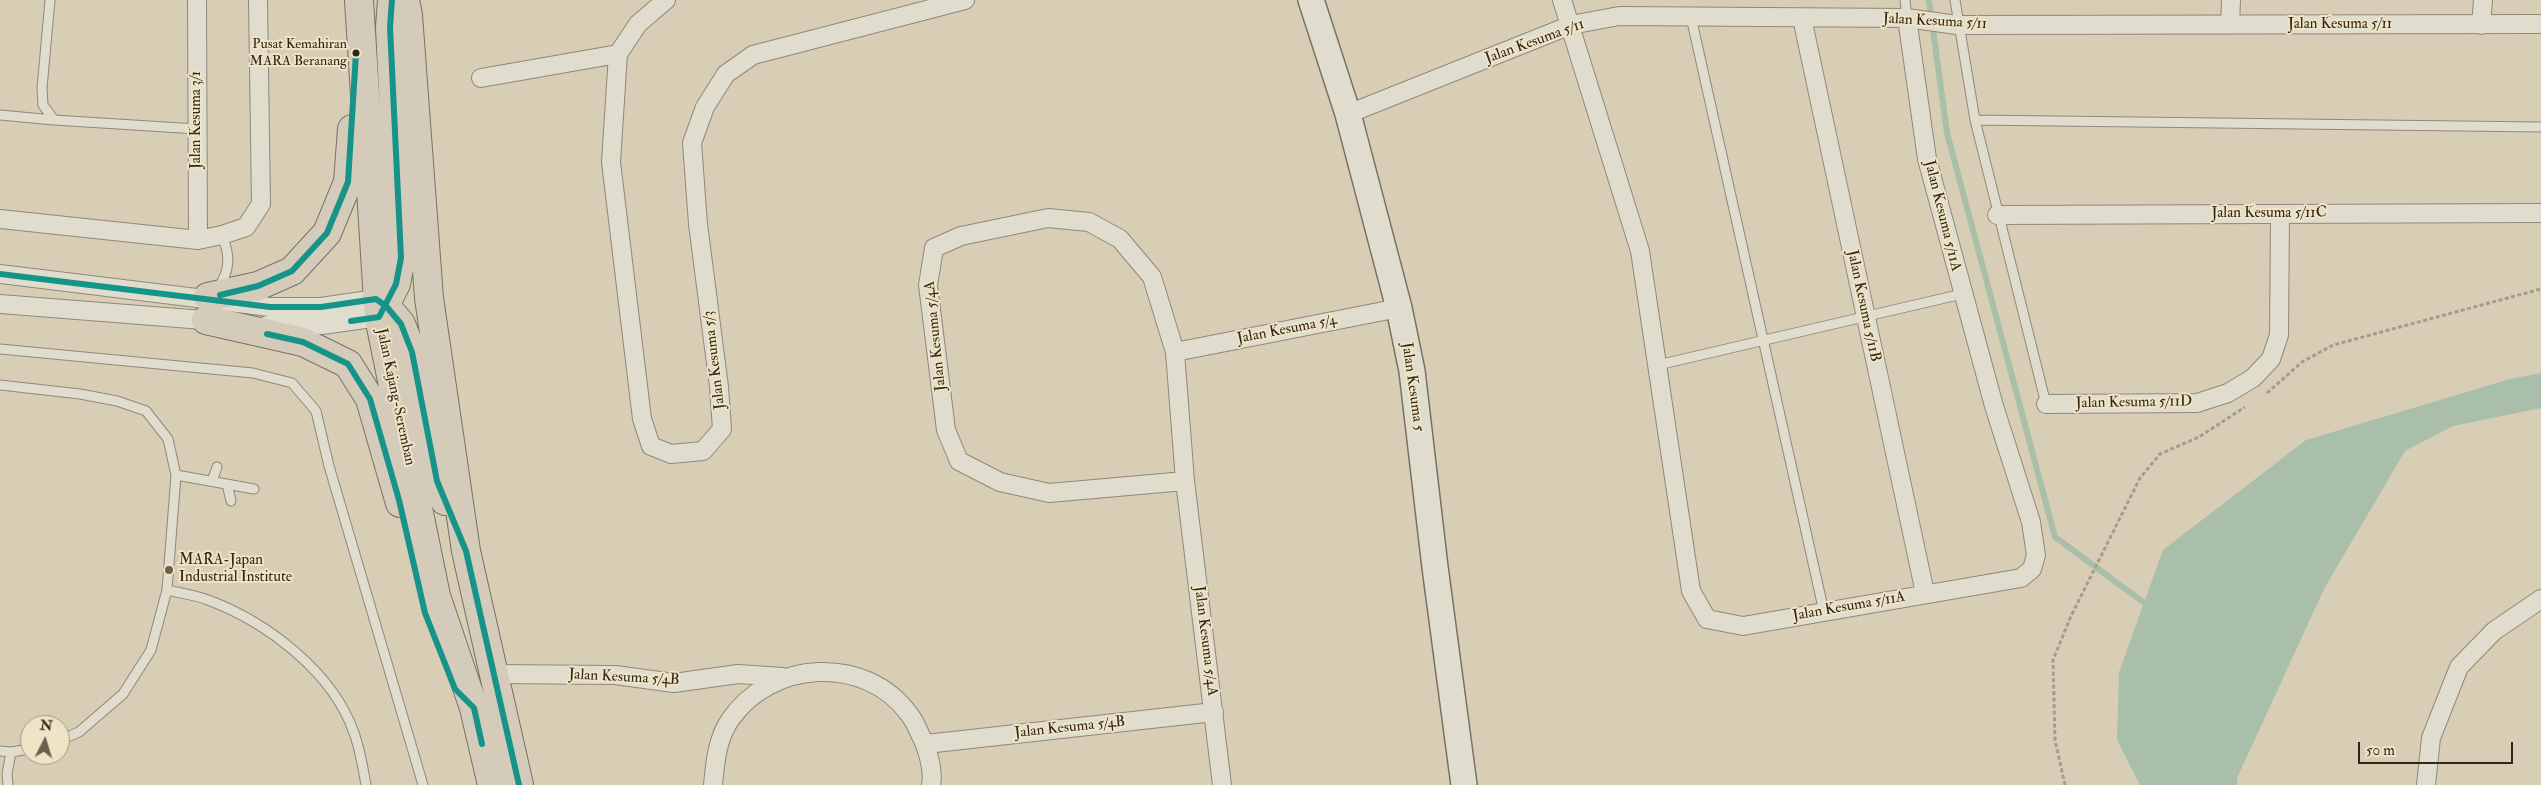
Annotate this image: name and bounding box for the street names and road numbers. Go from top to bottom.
street label: Jalan Kesuma 5/11 [1882,10,1988,34]
street label: Jalan Kesuma 5/11 [1483,16,1587,68]
street label: Jalan Kesuma 5/11 [2288,16,2392,34]
street label: Jalan Kesuma 3/1 [188,71,206,169]
street label: Jalan Kesuma 5/11A [1920,159,1964,273]
street label: Jalan Kesuma 5/11C [2211,205,2327,223]
street label: Jalan Kesuma 5/11B [1842,248,1884,364]
street label: Jalan Kesuma 5/4A [921,280,951,392]
street label: Jalan Kesuma 5/3 [700,310,730,410]
street label: Jalan Kesuma 5/4 [1236,312,1338,348]
street label: Jalan Kajang-Seremban [372,327,418,467]
street label: Jalan Kesuma 5 [1397,341,1427,433]
street label: Jalan Kesuma 5/11D [2076,393,2192,413]
street label: Jalan Kesuma 5/4A [1189,585,1221,697]
street label: Jalan Kesuma 5/11A [1791,588,1907,626]
street label: Jalan Kesuma 5/4B [568,666,680,690]
street label: Jalan Kesuma 5/4B [1014,713,1126,743]

